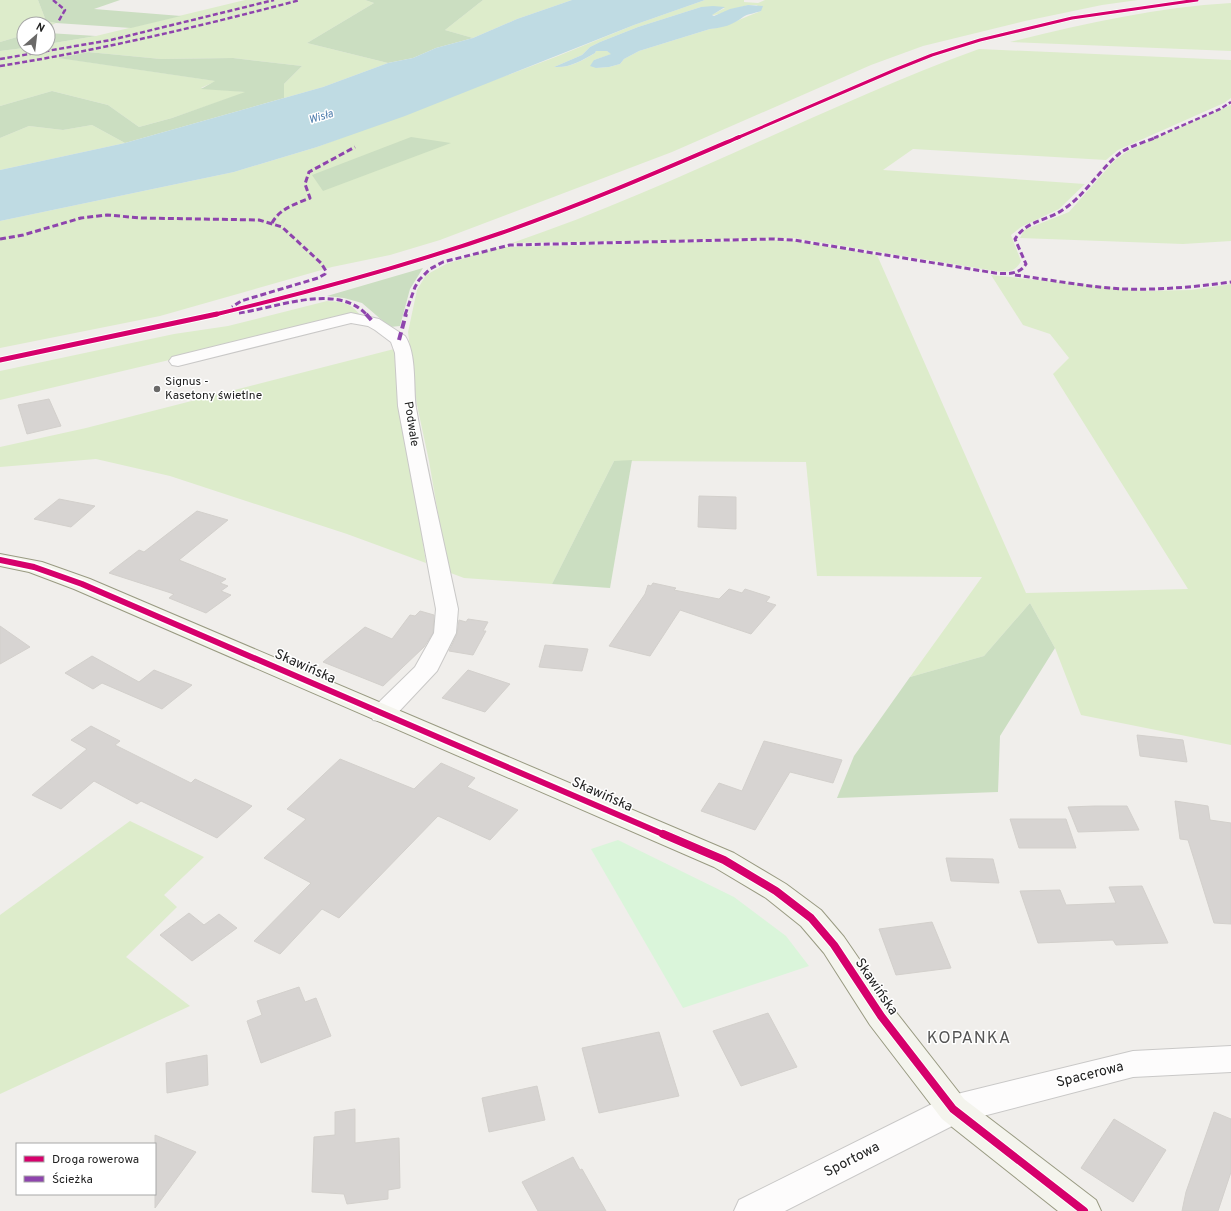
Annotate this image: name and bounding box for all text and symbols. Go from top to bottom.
north arrow [16,16,56,56]
text: N [33,20,47,36]
water label: Wisła [307,107,335,127]
place label: Signus - Kasetony świetlne [165,374,262,404]
marker: Signus - Kasetony świetlne [152,384,162,394]
street label: Podwale [400,400,422,448]
street label: Skawińska [272,646,338,688]
street label: Skawińska [569,774,635,816]
street label: Skawińska [851,955,901,1019]
district label: KOPANKA [927,1028,1011,1050]
street label: Spacerowa [1055,1058,1125,1092]
street label: Sportowa [821,1139,883,1181]
legend [16,1143,156,1195]
text: Droga rowerowa [52,1152,139,1168]
text: Ścieżka [52,1172,93,1188]

